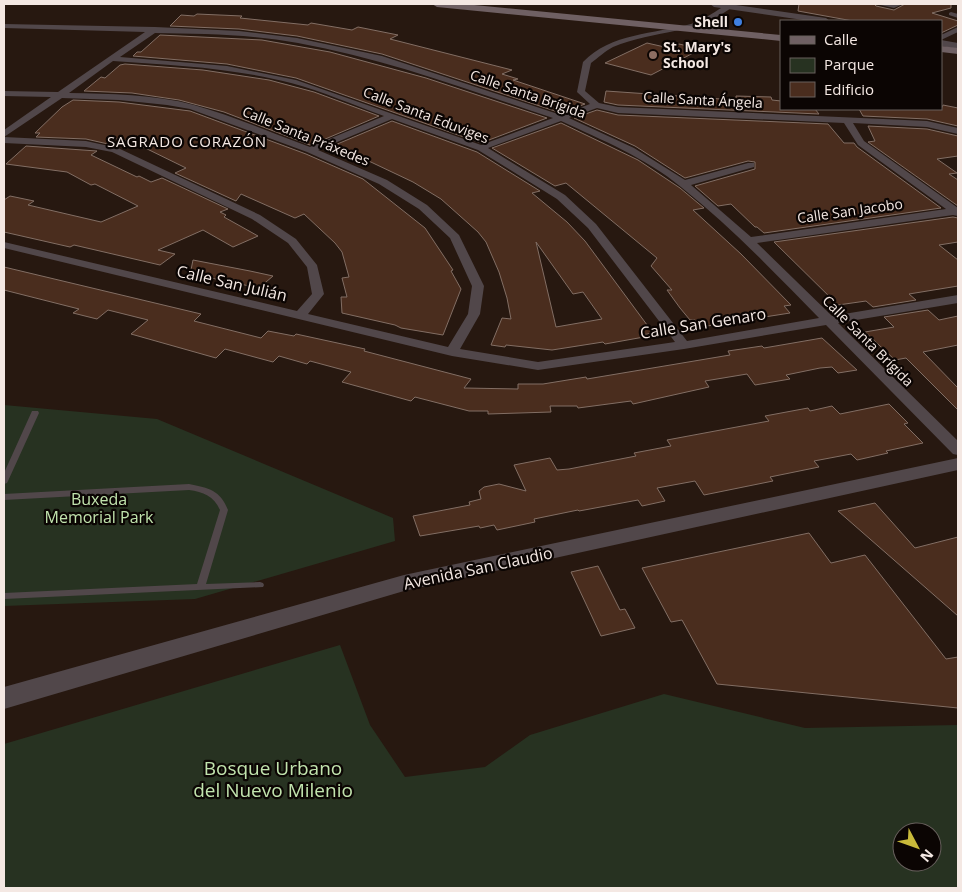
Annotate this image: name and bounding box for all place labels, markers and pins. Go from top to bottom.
place label: Shell [694,12,728,31]
marker: Shell [732,16,744,28]
place label: St. Mary's School [663,37,731,72]
marker: St. Mary's School [647,49,659,61]

